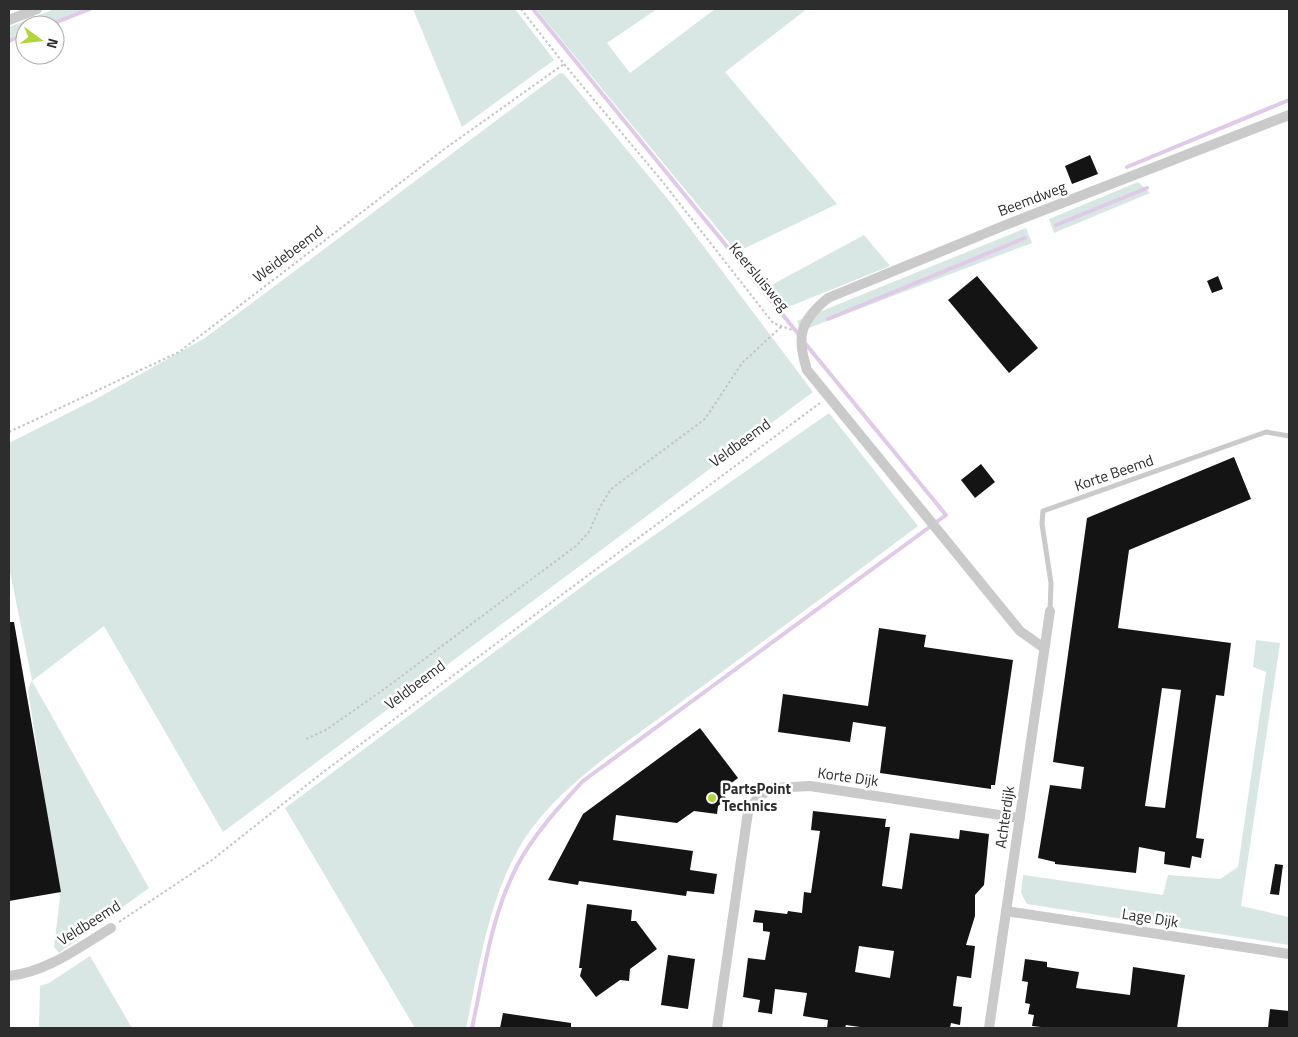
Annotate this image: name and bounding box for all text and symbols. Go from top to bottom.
north arrow [15,15,65,65]
text: N [42,36,64,51]
street label: Beemdweg [994,175,1070,222]
street label: Weidebeemd [248,219,328,288]
street label: Keersluisweg [724,237,795,316]
street label: Veldbeemd [704,412,775,473]
street label: Korte Beemd [1071,448,1157,497]
street label: Veldbeemd [380,654,450,715]
street label: Korte Dijk [816,761,880,792]
place label: PartsPoint Technics [722,777,792,817]
street label: Achterdijk [989,784,1020,850]
marker: PartsPoint Technics [706,792,718,804]
street label: Veldbeemd [53,894,125,951]
street label: Lage Dijk [1120,902,1180,933]

